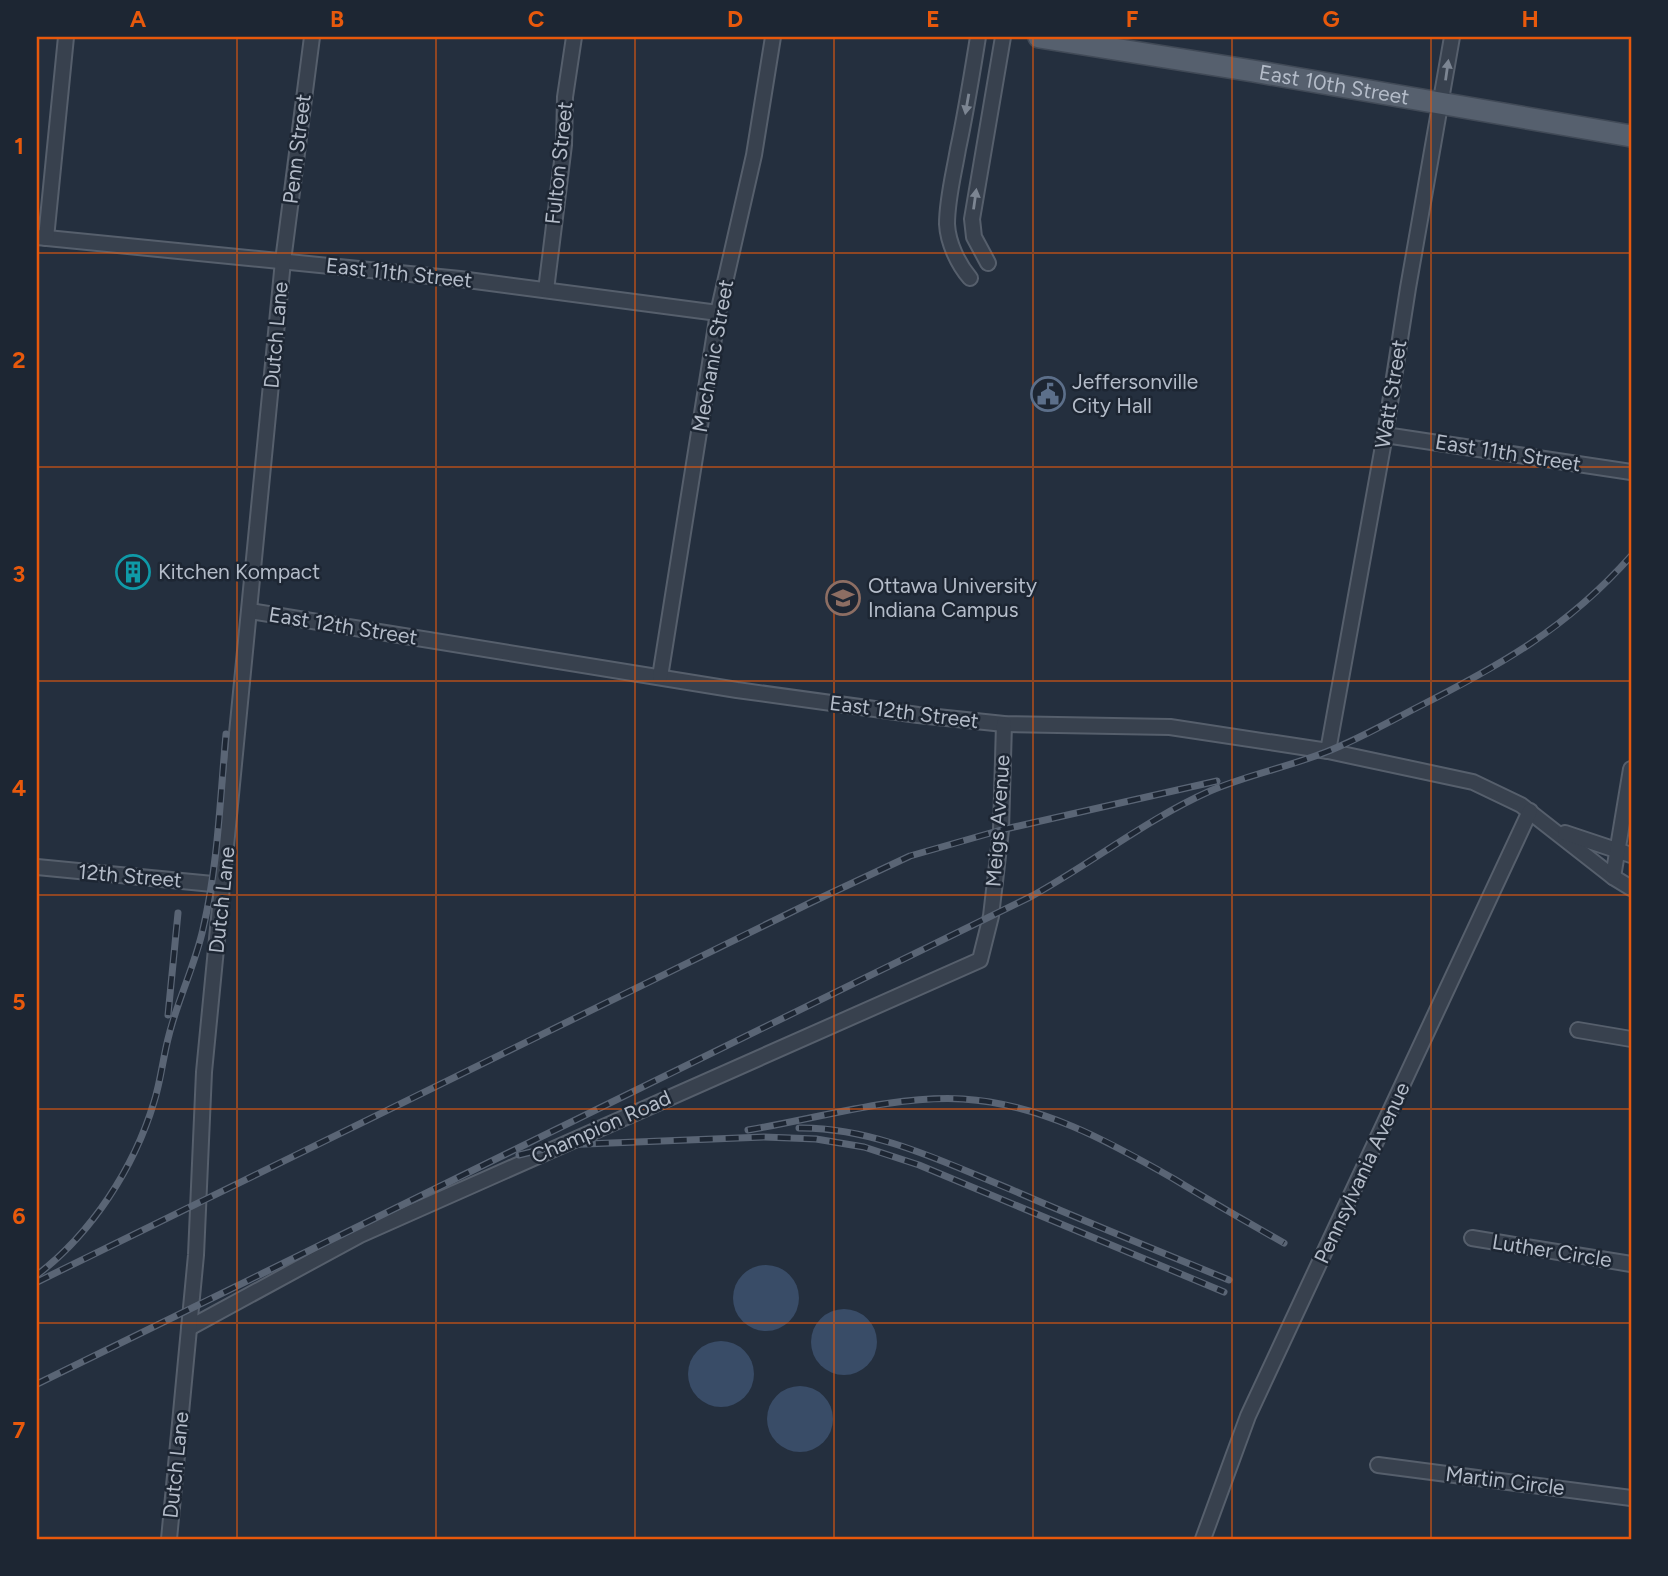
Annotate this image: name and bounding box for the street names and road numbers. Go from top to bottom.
street label: East 10th Street [1257,59,1411,110]
street label: Penn Street [277,92,316,205]
street label: Fulton Street [540,100,577,226]
street label: East 11th Street [325,252,474,293]
street label: Mechanic Street [687,277,738,434]
street label: Dutch Lane [258,281,293,389]
street label: Watt Street [1370,338,1411,450]
street label: East 11th Street [1434,429,1583,476]
street label: East 12th Street [267,601,419,650]
street label: East 12th Street [828,690,980,733]
street label: Meigs Avenue [980,754,1015,888]
street label: Dutch Lane [203,845,240,955]
street label: 12th Street [77,859,183,892]
street label: Pennsylvania Avenue [1309,1078,1415,1267]
street label: Champion Road [527,1085,674,1168]
street label: Luther Circle [1491,1229,1614,1272]
street label: Dutch Lane [157,1410,194,1520]
street label: Martin Circle [1444,1461,1566,1500]

